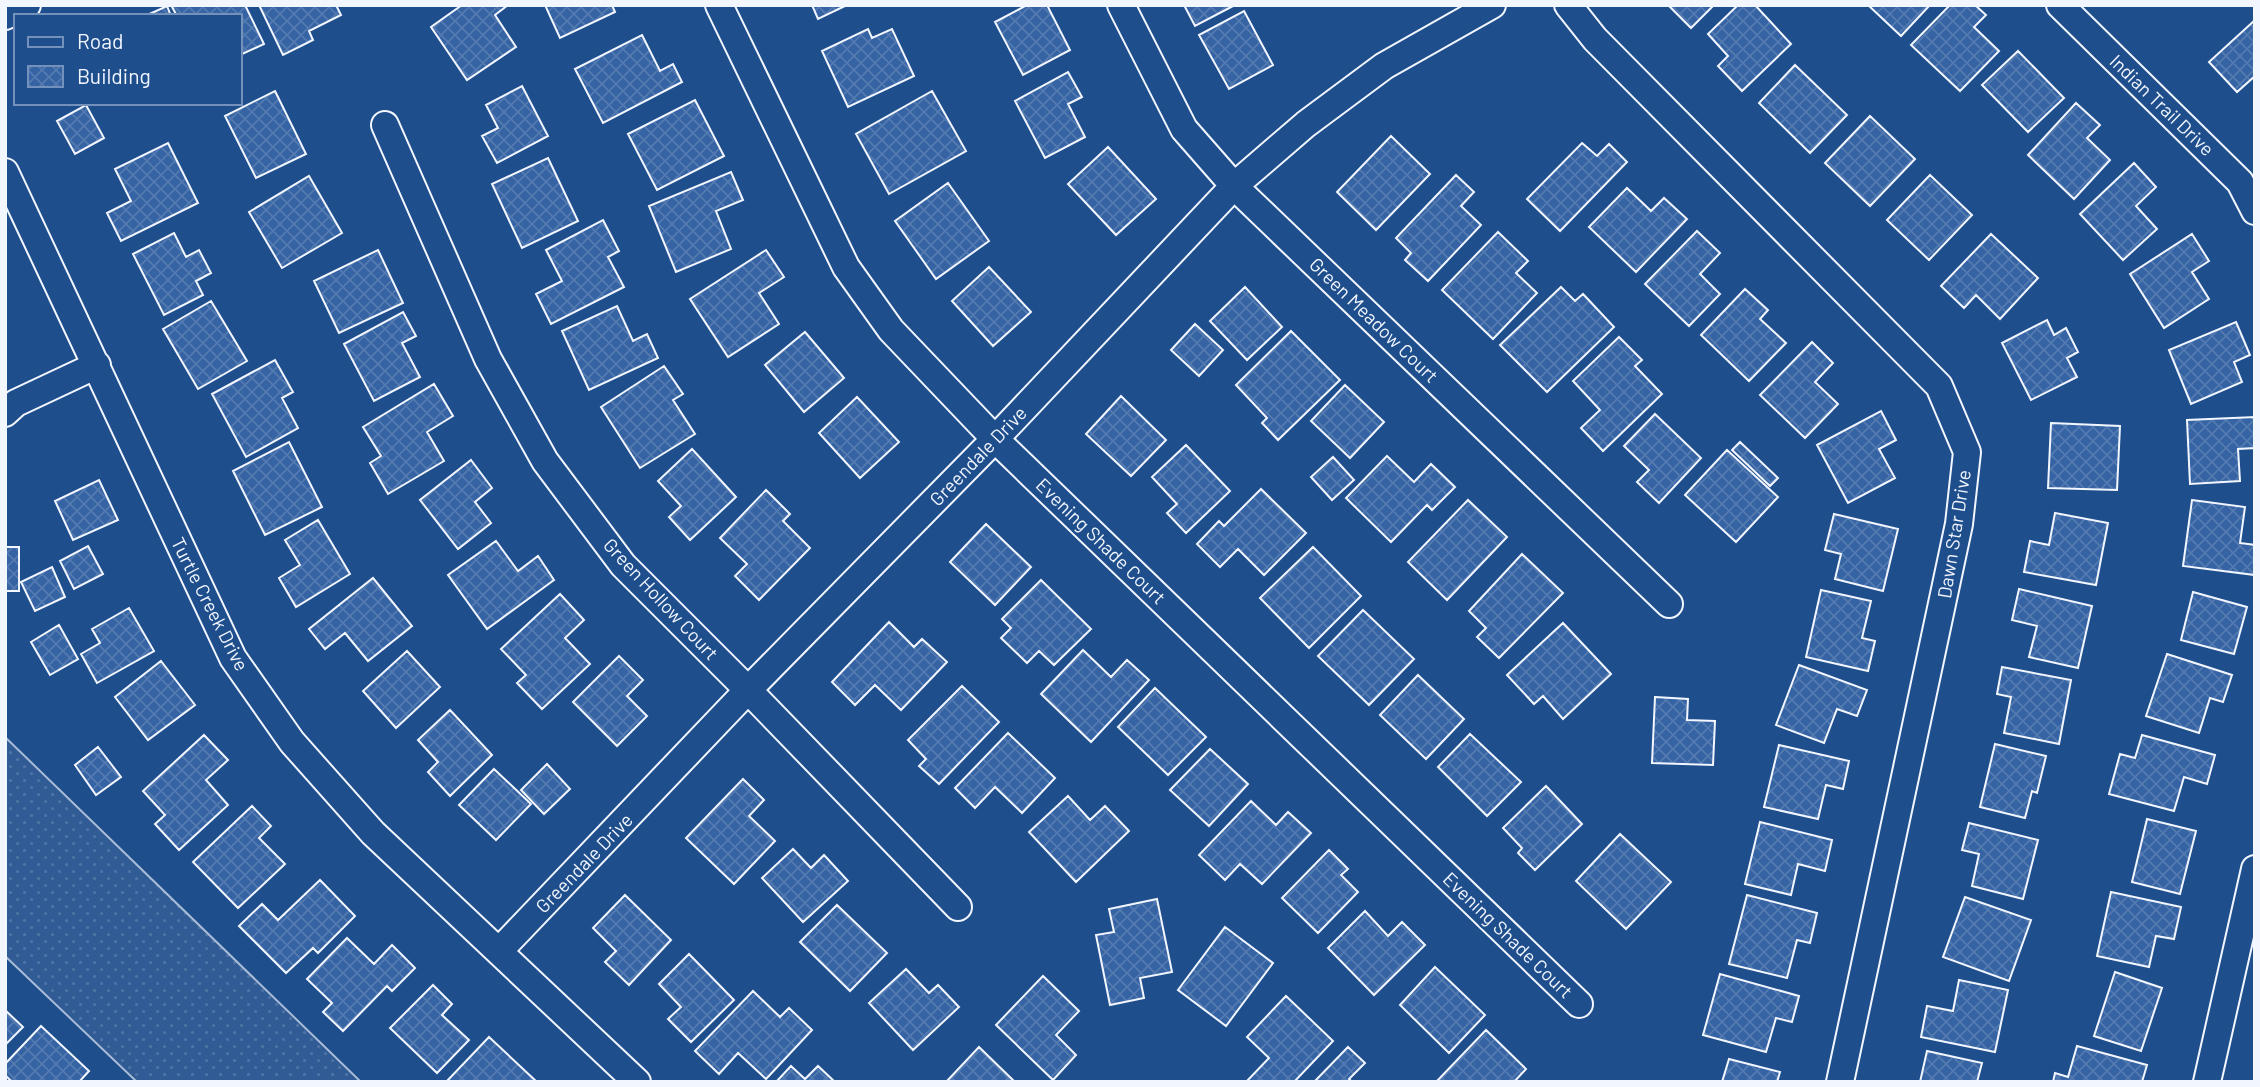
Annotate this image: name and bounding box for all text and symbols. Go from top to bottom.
legend [14,14,242,105]
text: Road [77,28,123,53]
street label: Indian Trail Drive [2106,49,2219,160]
text: Building [77,63,151,88]
street label: Green Meadow Court [1305,252,1444,387]
street label: Greendale Drive [924,401,1031,510]
street label: Dawn Star Drive [1932,468,1975,600]
street label: Evening Shade Court [1032,473,1171,608]
street label: Turtle Creek Drive [167,533,254,674]
street label: Green Hollow Court [599,533,724,664]
street label: Greendale Drive [530,808,637,917]
street label: Evening Shade Court [1439,867,1578,1002]

